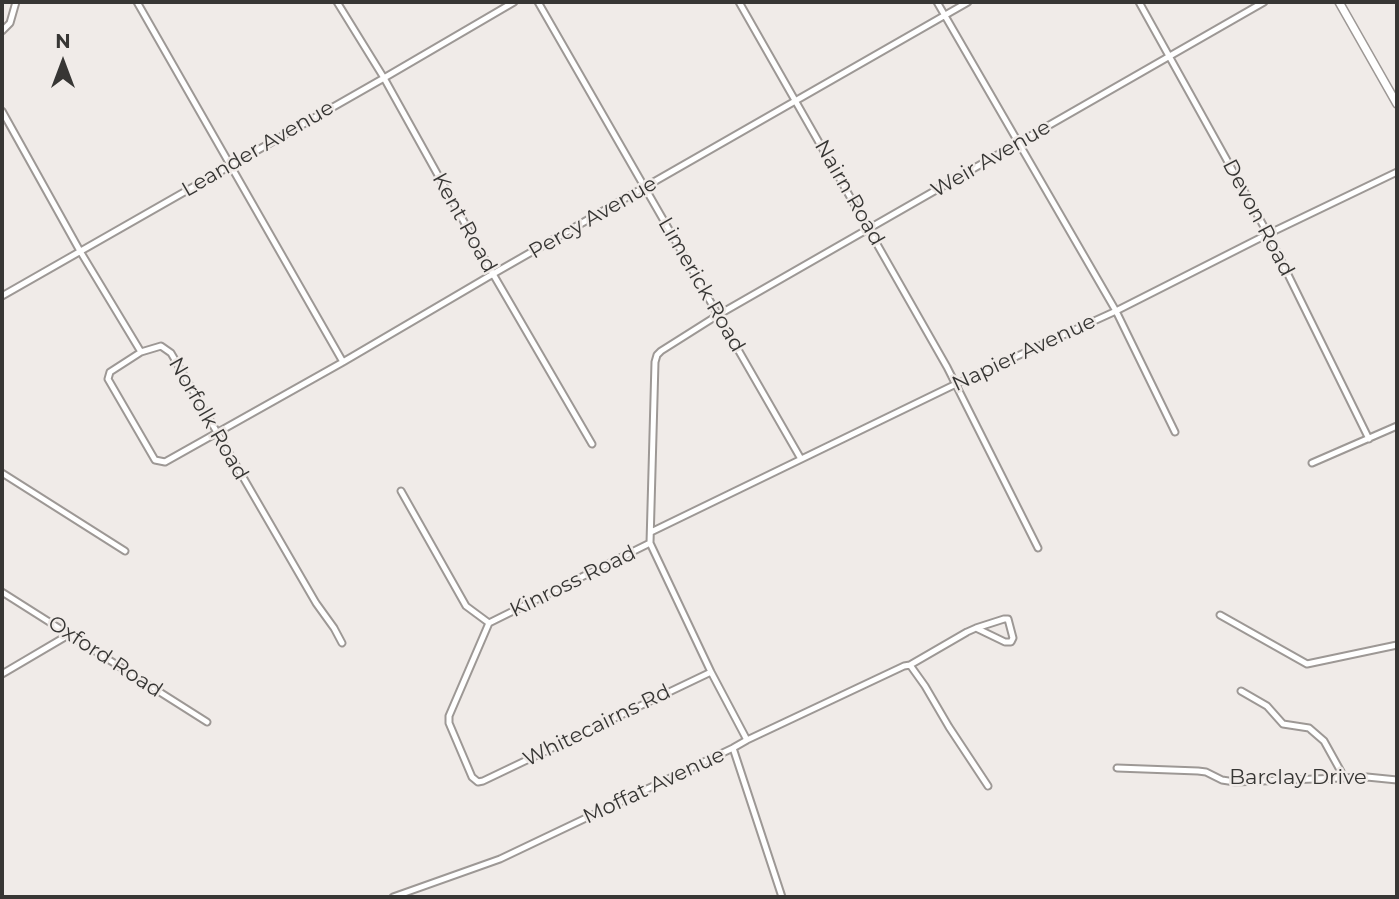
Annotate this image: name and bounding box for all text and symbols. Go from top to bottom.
north arrow [28,28,98,98]
text: N [55,30,71,53]
street label: Leander Avenue [178,95,338,203]
street label: Weir Avenue [927,115,1055,203]
street label: Nairn Road [809,136,889,250]
street label: Devon Road [1217,155,1299,281]
street label: Kent Road [426,169,502,277]
street label: Percy Avenue [525,171,661,265]
street label: Limerick Road [652,213,750,357]
street label: Napier Avenue [948,309,1100,397]
street label: Norfolk Road [163,353,253,485]
street label: Kinross Road [506,541,640,623]
street label: Oxford Road [43,611,167,703]
street label: Whitecairns Rd [519,679,675,773]
street label: Moffat Avenue [579,742,729,830]
street label: Barclay Drive [1229,765,1367,791]

